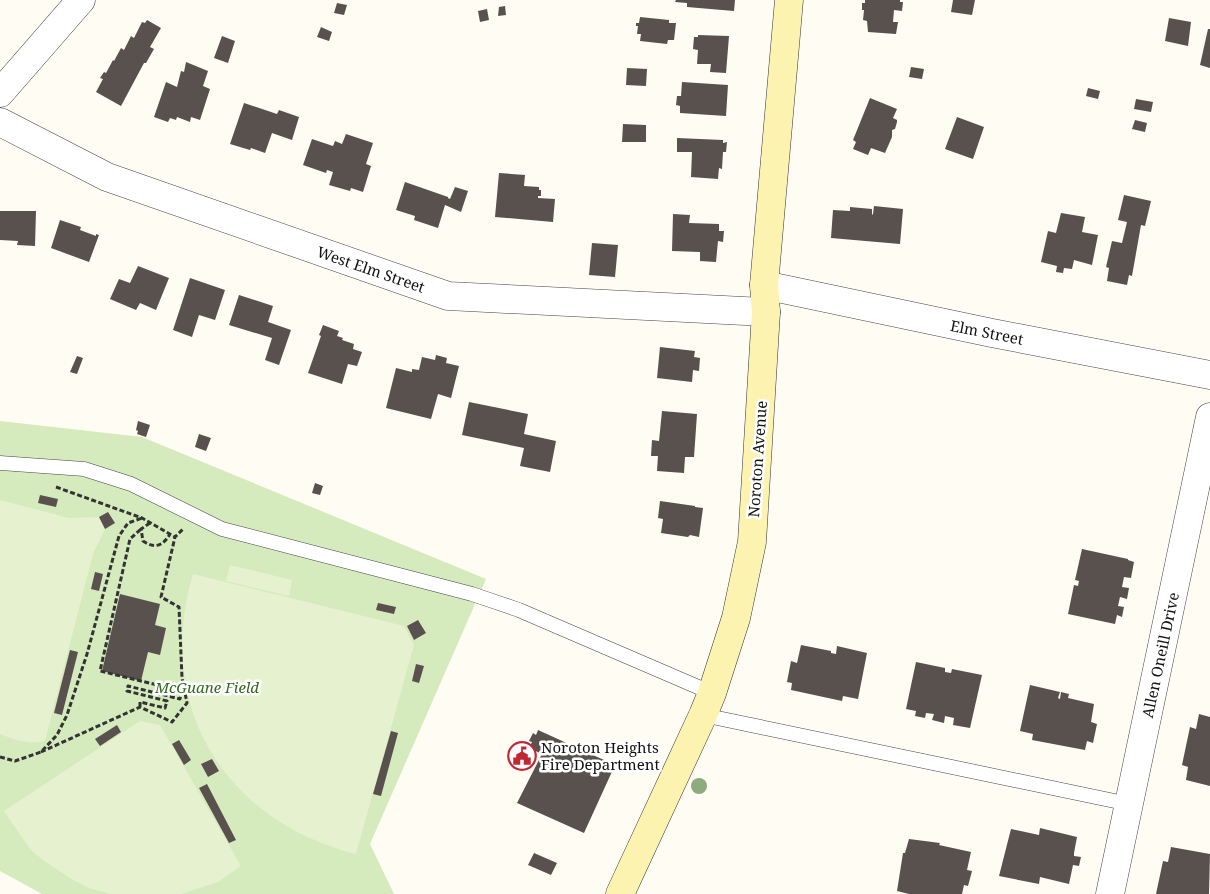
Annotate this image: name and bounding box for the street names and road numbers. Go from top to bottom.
street label: West Elm Street [314,241,428,297]
street label: Elm Street [949,315,1025,349]
street label: Noroton Avenue [743,400,771,518]
street label: Allen Oneill Drive [1137,590,1183,720]

